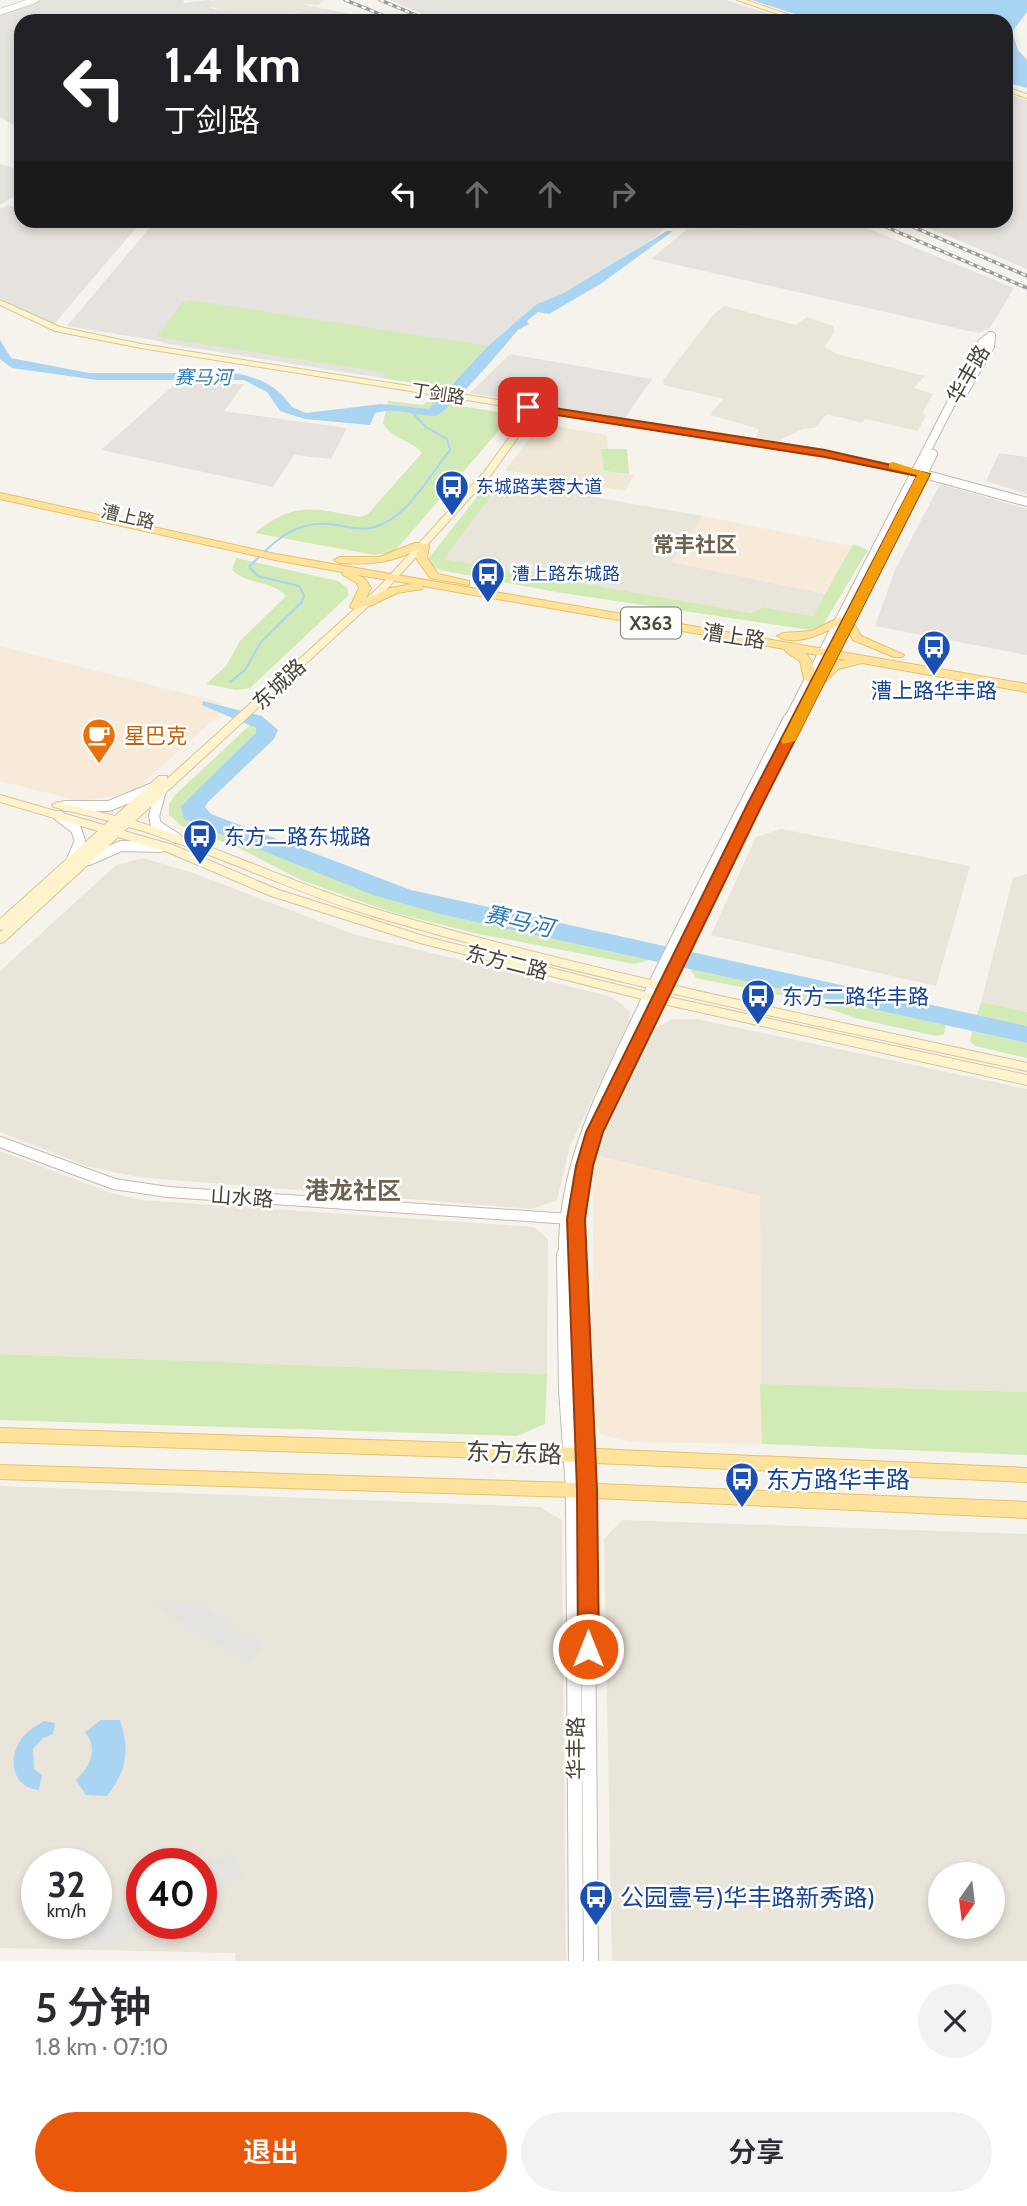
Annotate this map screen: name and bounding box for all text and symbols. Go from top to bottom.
text: 1.4 km [164,35,301,94]
icon: left [49,42,140,133]
text: 丁剑路 [164,101,260,140]
icon: left [385,175,423,213]
icon: ahead [458,175,496,213]
icon: ahead [531,175,569,213]
icon: right [604,175,642,213]
street label: 华丰路 [941,340,995,408]
water label: 赛马河 [174,366,235,389]
pin [498,377,558,437]
street label: 丁剑路 [410,379,466,409]
icon: arrive [509,388,547,426]
bus stop icon: 东城路芙蓉大道 [433,468,471,517]
place label: 东城路芙蓉大道 [476,476,602,498]
street label: 漕上路 [99,500,157,534]
district label: 常丰社区 [653,532,737,557]
bus stop icon: 漕上路东城路 [469,555,507,604]
place label: 漕上路东城路 [512,563,620,585]
road number: X363 [621,608,681,638]
street label: 漕上路 [701,619,767,653]
bus stop icon: 漕上路华丰路 [915,628,953,677]
street label: 东城路 [247,653,311,715]
place label: 漕上路华丰路 [871,678,997,703]
cafe icon: 星巴克 [80,716,118,765]
place label: 星巴克 [124,723,187,748]
bus stop icon: 东方二路东城路 [181,817,219,866]
place label: 东方二路东城路 [224,824,371,849]
water label: 赛马河 [482,900,560,943]
street label: 东方二路 [463,940,551,984]
bus stop icon: 东方二路华丰路 [739,977,777,1026]
place label: 东方二路华丰路 [782,984,929,1009]
district label: 港龙社区 [305,1176,401,1205]
street label: 山水路 [210,1182,274,1212]
street label: 东方东路 [466,1437,562,1469]
bus stop icon: 东方路华丰路 [723,1460,761,1509]
place label: 东方路华丰路 [766,1465,910,1494]
position arrow [551,1612,625,1686]
street label: 华丰路 [563,1717,588,1780]
speed limit sign: 40 [126,1848,217,1939]
north arrow [928,1862,1004,1939]
map controls [928,1862,1005,1939]
text: 32 [48,1863,85,1906]
bus stop icon: 公园壹号)华丰路新秀路) [577,1878,615,1927]
place label: 公园壹号)华丰路新秀路) [620,1883,875,1912]
text: km/h [47,1900,86,1922]
text: 5 分钟 [35,1981,151,2033]
button: close [918,1984,992,2058]
text: 1.8 km · 07:10 [35,2033,168,2061]
button: 退出 [35,2112,507,2192]
button: 分享 [521,2112,992,2192]

